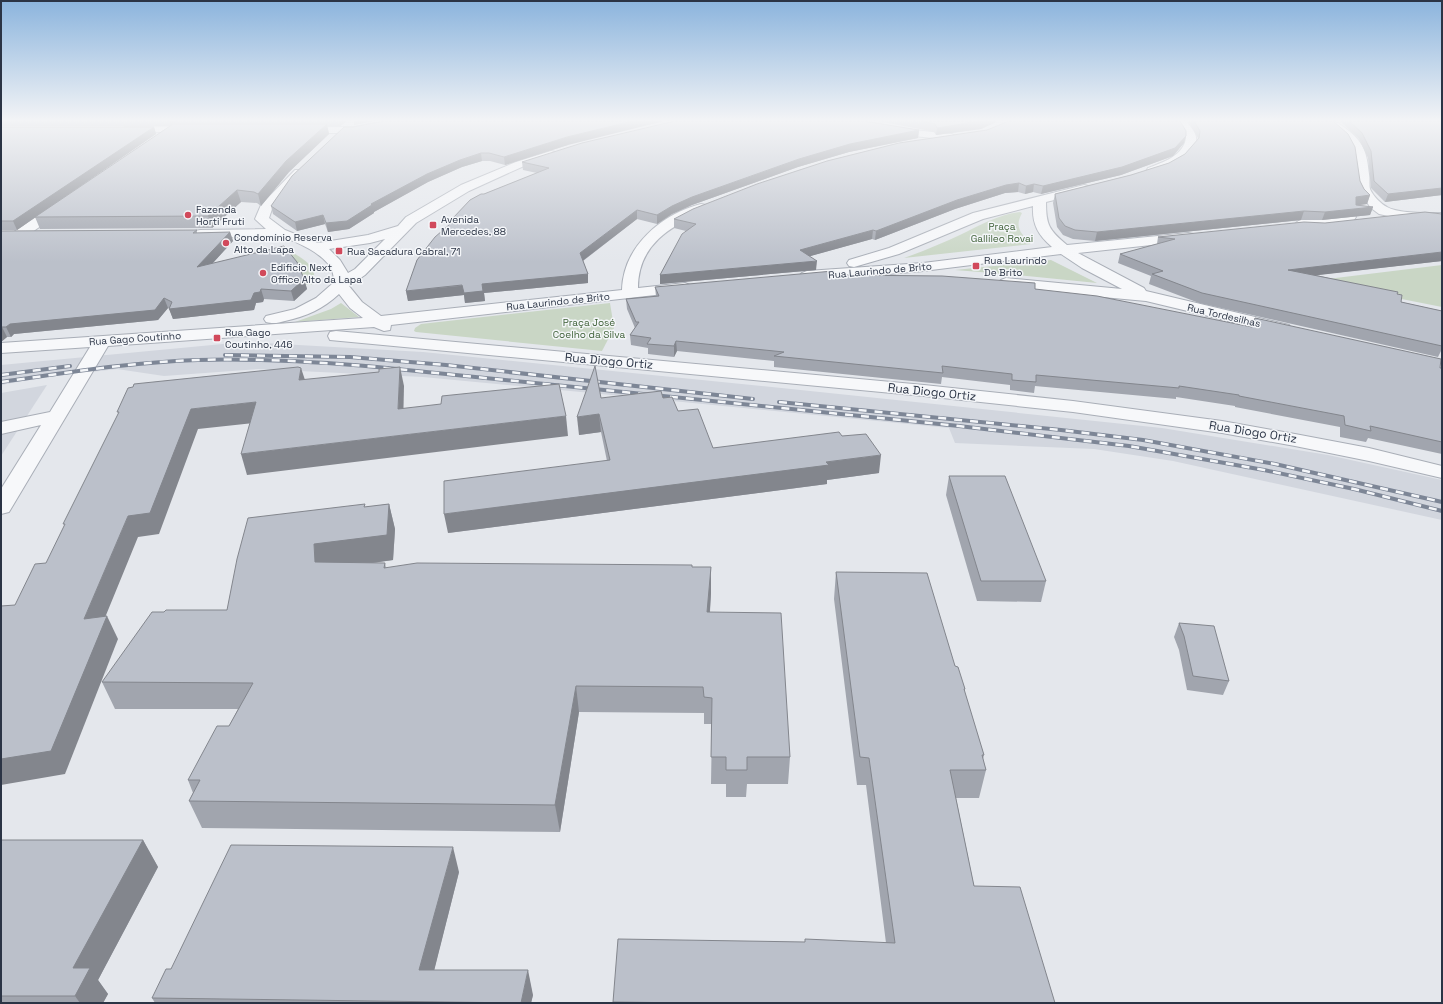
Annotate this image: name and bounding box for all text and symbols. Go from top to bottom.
place label: Fazenda Horti Fruti [196,203,244,228]
marker: Fazenda Horti Fruti [183,210,193,220]
place label: Avenida Mercedes, 88 [441,213,506,238]
marker: Avenida Mercedes, 88 [428,220,438,230]
park label: Praça Gallileo Rovai [971,220,1033,245]
place label: Condomínio Reserva Alto da Lapa [234,231,332,256]
marker: Condomínio Reserva Alto da Lapa [221,238,231,248]
place label: Rua Sacadura Cabral, 71 [347,245,460,258]
marker: Rua Sacadura Cabral, 71 [334,246,344,256]
place label: Rua Laurindo De Brito [984,254,1047,279]
street label: Rua Laurindo de Brito [828,259,932,281]
place label: Edificio Next Office Alto da Lapa [271,261,362,286]
marker: Rua Laurindo De Brito [971,261,981,271]
marker: Edificio Next Office Alto da Lapa [258,268,268,278]
street label: Rua Laurindo de Brito [506,290,610,313]
street label: Rua Tordesilhas [1186,301,1262,330]
park label: Praça José Coelho da Silva [553,316,626,341]
place label: Rua Gago Coutinho, 446 [225,326,293,351]
street label: Rua Gago Coutinho [89,329,182,348]
marker: Rua Gago Coutinho, 446 [212,333,222,343]
street label: Rua Diogo Ortiz [564,349,654,373]
street label: Rua Diogo Ortiz [887,379,977,405]
street label: Rua Diogo Ortiz [1208,417,1298,447]

